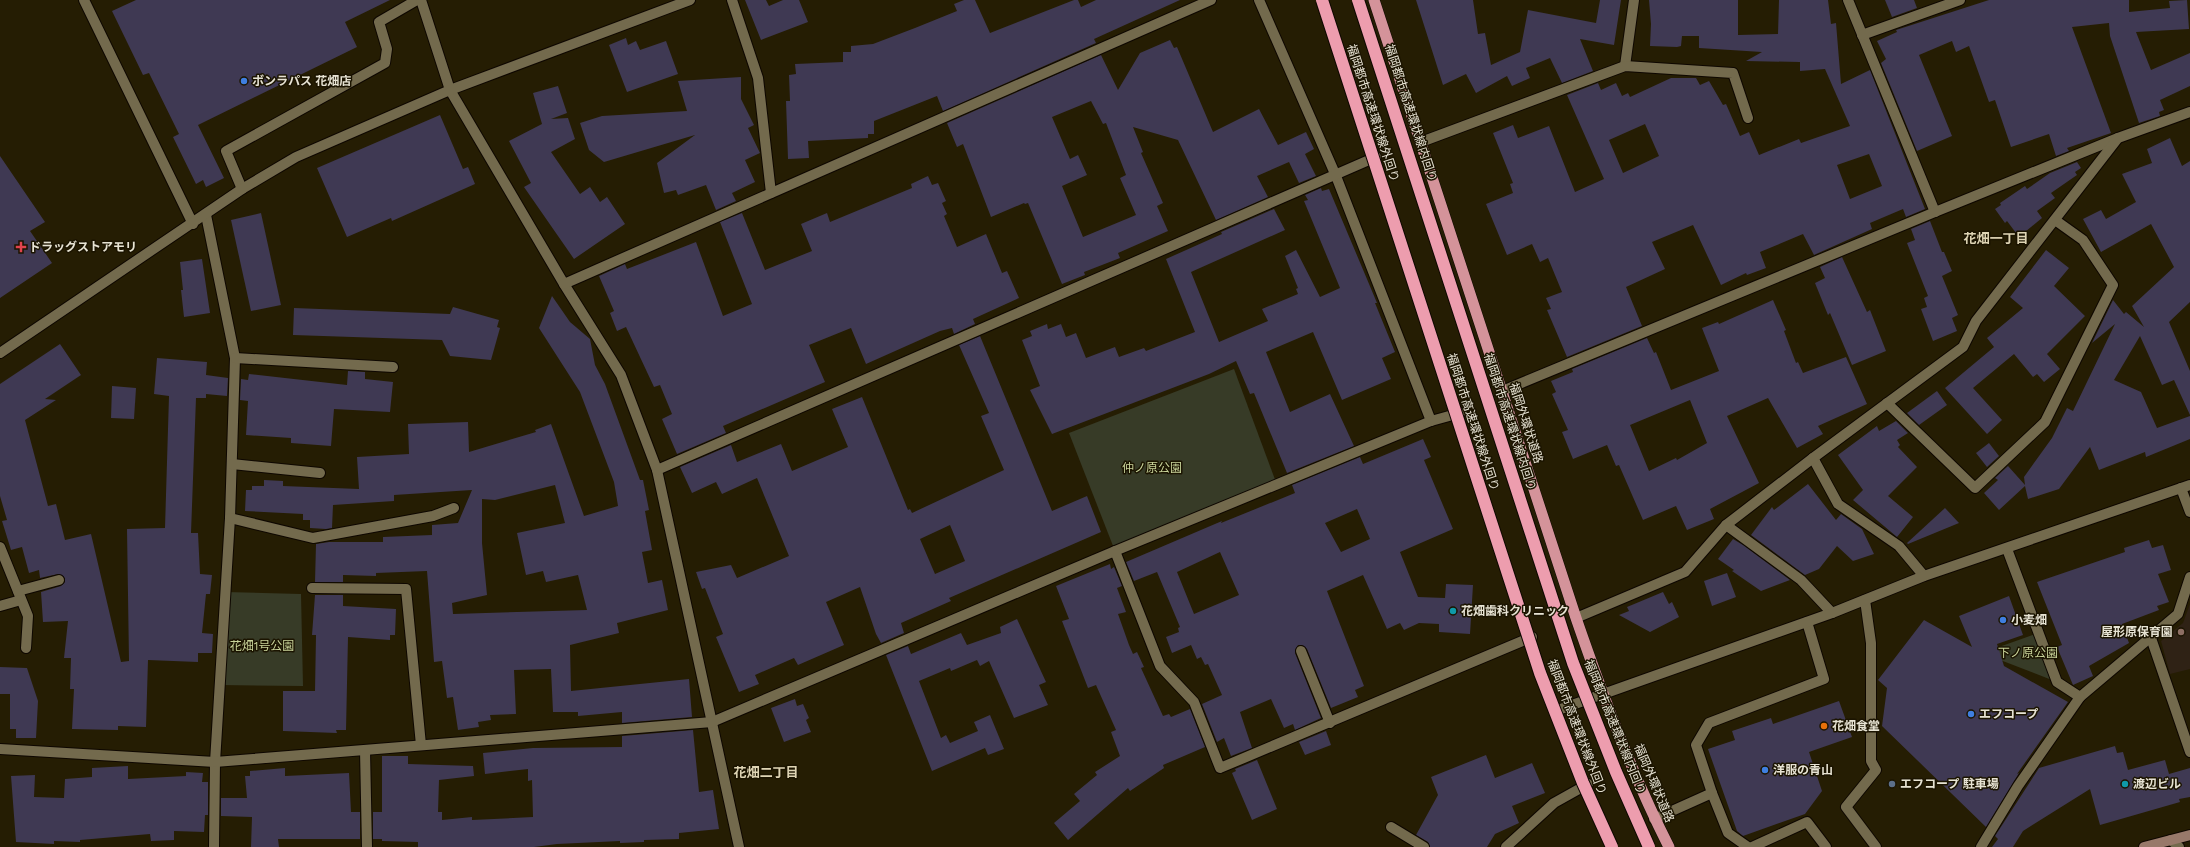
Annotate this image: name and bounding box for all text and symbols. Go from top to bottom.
street label: 福岡都市高速環状線外回り [1344,42,1402,184]
street label: 福岡都市高速環状線内回り [1382,42,1440,184]
place label: ボンラパス 花畑店 [252,74,351,88]
marker: ボンラパス 花畑店 [239,76,249,86]
district label: 花畑一丁目 [1963,231,2029,246]
place label: ドラッグストアモリ [29,240,137,254]
marker: ドラッグストアモリ [16,242,26,252]
street label: 福岡都市高速環状線外回り [1444,351,1502,493]
street label: 福岡都市高速環状線内回り [1481,351,1539,493]
street label: 福岡外環状道路 [1506,381,1546,465]
park label: 仲ノ原公園 [1122,461,1182,475]
place label: 花畑歯科クリニック [1461,604,1569,618]
marker: 花畑歯科クリニック [1448,606,1458,616]
place label: 小麦畑 [2011,613,2047,627]
marker: 小麦畑 [1998,615,2008,625]
place label: 屋形原保育園 [2101,625,2173,639]
marker: 屋形原保育園 [2176,627,2186,637]
park label: 花畑1号公園 [230,639,294,653]
park label: 下ノ原公園 [1998,646,2058,660]
street label: 福岡都市高速環状線外回り [1545,657,1609,797]
street label: 福岡都市高速環状線内回り [1582,658,1648,796]
place label: エフコープ [1979,707,2038,721]
marker: エフコープ [1966,709,1976,719]
place label: 花畑食堂 [1832,719,1880,733]
marker: 花畑食堂 [1819,721,1829,731]
street label: 福岡外環状道路 [1631,742,1677,824]
place label: 洋服の青山 [1773,763,1833,777]
district label: 花畑二丁目 [733,765,799,780]
marker: 洋服の青山 [1760,765,1770,775]
place label: エフコープ 駐車場 [1900,777,1999,791]
place label: 渡辺ビル [2133,777,2181,791]
marker: エフコープ 駐車場 [1887,779,1897,789]
marker: 渡辺ビル [2120,779,2130,789]

